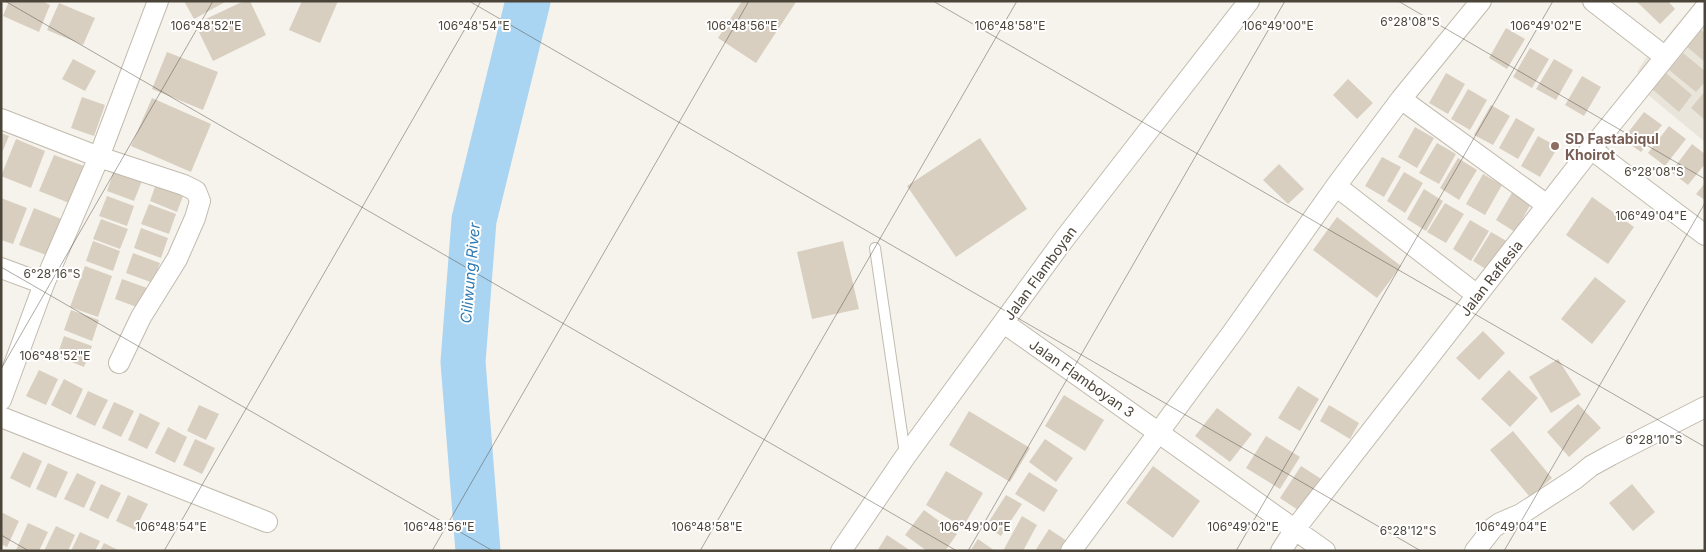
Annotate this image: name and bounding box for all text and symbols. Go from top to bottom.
text: 6°28'08"S [1380,14,1440,29]
text: 106°48'52"E [170,18,242,33]
text: 106°48'54"E [438,18,510,33]
text: 106°48'56"E [706,18,778,33]
text: 106°48'58"E [974,18,1046,33]
text: 106°49'00"E [1242,18,1314,33]
text: 106°49'02"E [1510,18,1582,33]
place label: SD Fastabiqul Khoirot [1565,130,1659,163]
marker: SD Fastabiqul Khoirot [1549,140,1561,152]
text: 6°28'08"S [1624,164,1684,179]
text: 106°49'04"E [1615,208,1687,223]
water label: Ciliwung River [456,222,484,324]
street label: Jalan Flamboyan [1000,223,1080,323]
street label: Jalan Raflesia [1456,237,1526,319]
text: 6°28'16"S [24,266,81,281]
street label: Jalan Flamboyan 3 [1026,335,1138,421]
text: 106°48'52"E [19,348,91,363]
text: 6°28'10"S [1626,432,1683,447]
text: 106°48'54"E [135,519,207,534]
text: 106°48'56"E [403,519,475,534]
text: 106°48'58"E [671,519,743,534]
text: 106°49'00"E [939,519,1011,534]
text: 106°49'02"E [1207,519,1279,534]
text: 106°49'04"E [1475,519,1547,534]
text: 6°28'12"S [1380,523,1437,538]

